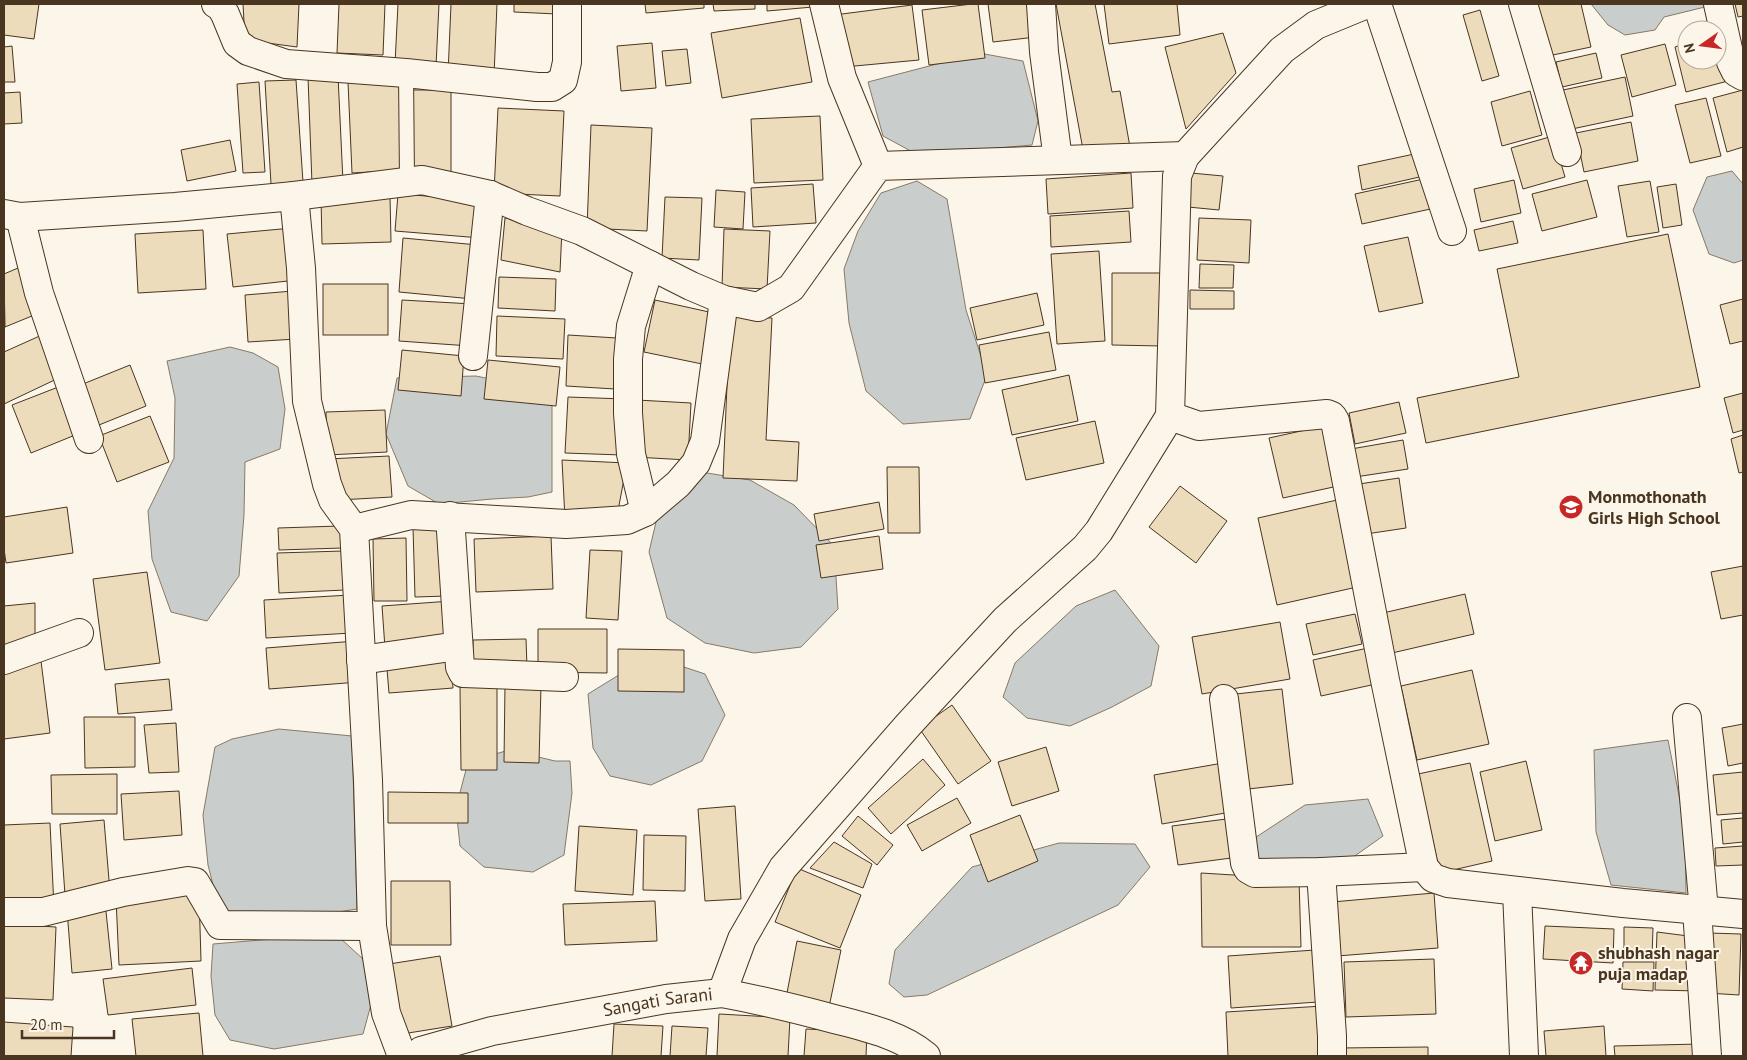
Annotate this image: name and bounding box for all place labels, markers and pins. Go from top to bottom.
place label: Monmothonath Girls High School [1588,485,1721,529]
school or university icon: Monmothonath Girls High School [1558,494,1584,520]
place label: shubhash nagar puja madap [1598,941,1720,985]
temple icon: shubhash nagar puja madap [1568,950,1594,976]

